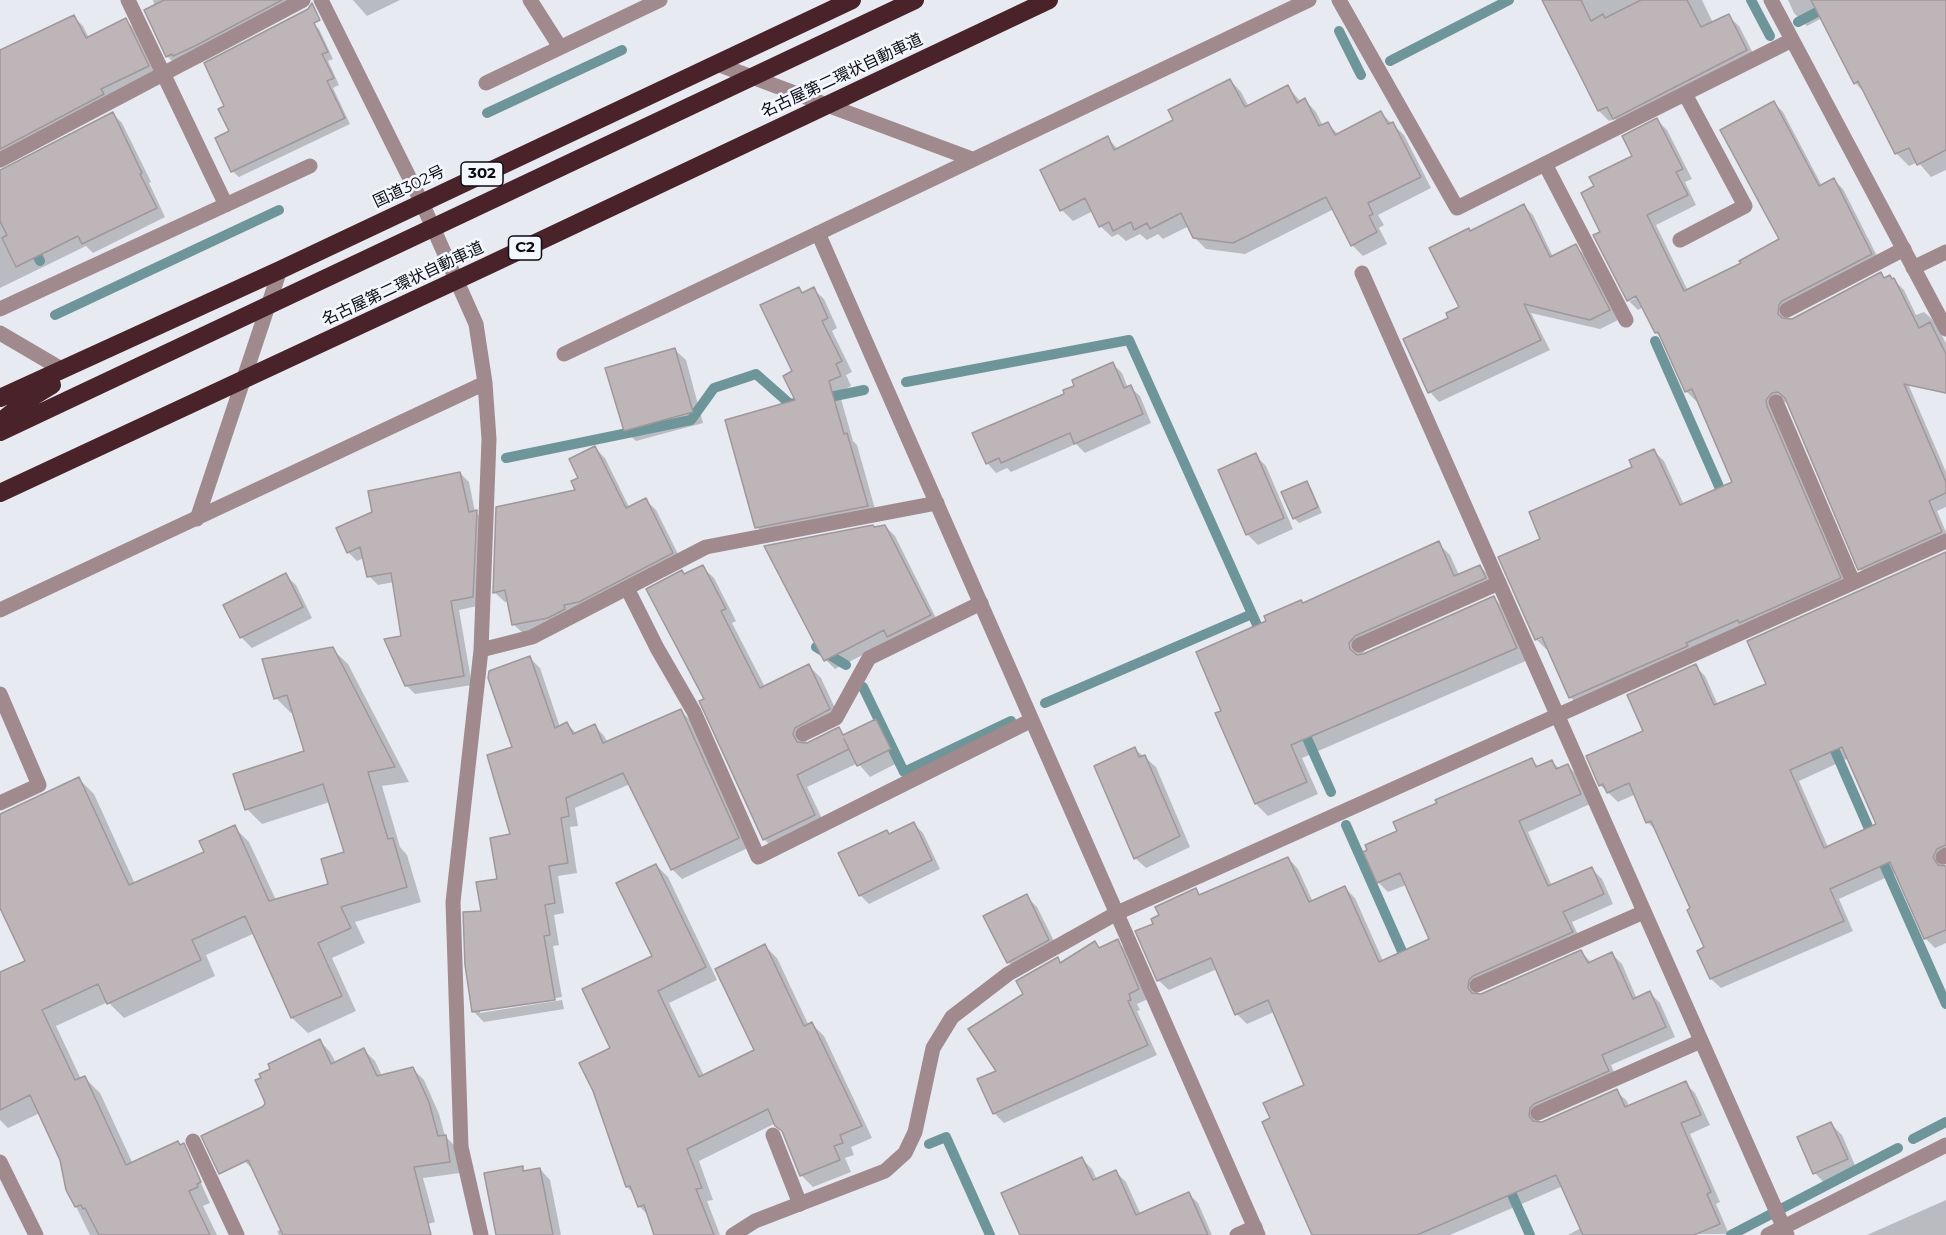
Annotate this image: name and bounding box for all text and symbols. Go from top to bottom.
street label: 名古屋第二環状自動車道 [758,30,926,122]
street label: 国道302号 [370,162,448,212]
road number: 302 [461,162,503,186]
road number: C2 [508,236,542,260]
street label: 名古屋第二環状自動車道 [319,238,487,330]

